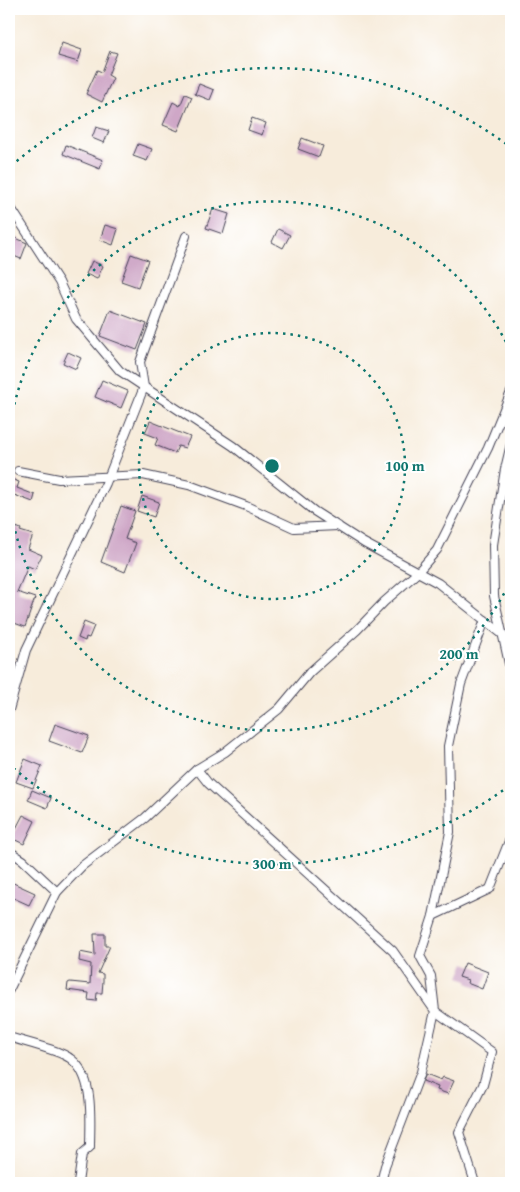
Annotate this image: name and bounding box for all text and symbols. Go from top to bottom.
text: 100 m [385,455,425,476]
centre of rings [263,457,281,475]
text: 200 m [439,643,479,664]
text: 300 m [252,853,292,874]

